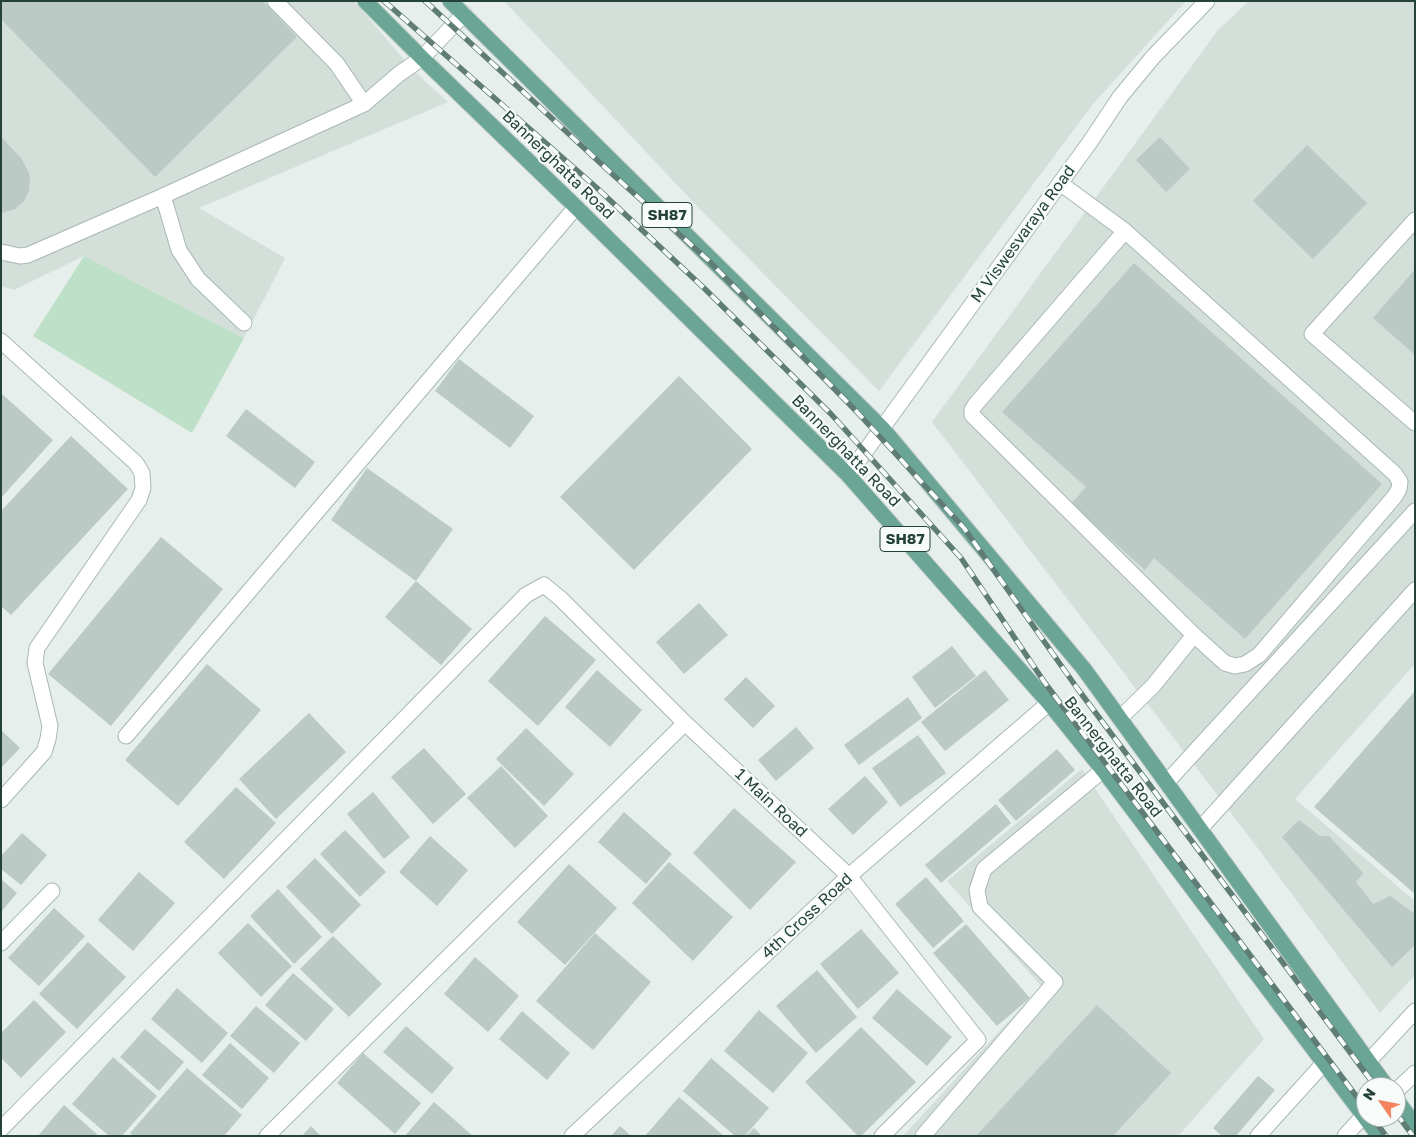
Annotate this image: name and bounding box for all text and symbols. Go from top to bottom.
street label: Bannerghatta Road [498,107,618,223]
street label: M Viswesvaraya Road [967,162,1079,306]
road number: SH87 [642,202,692,228]
street label: Bannerghatta Road [788,391,904,511]
road number: SH87 [880,526,930,552]
street label: Bannerghatta Road [1060,693,1166,821]
street label: 1 Main Road [731,765,811,841]
street label: 4th Cross Road [758,869,856,963]
north arrow [1356,1077,1406,1127]
text: N [1359,1085,1379,1103]

